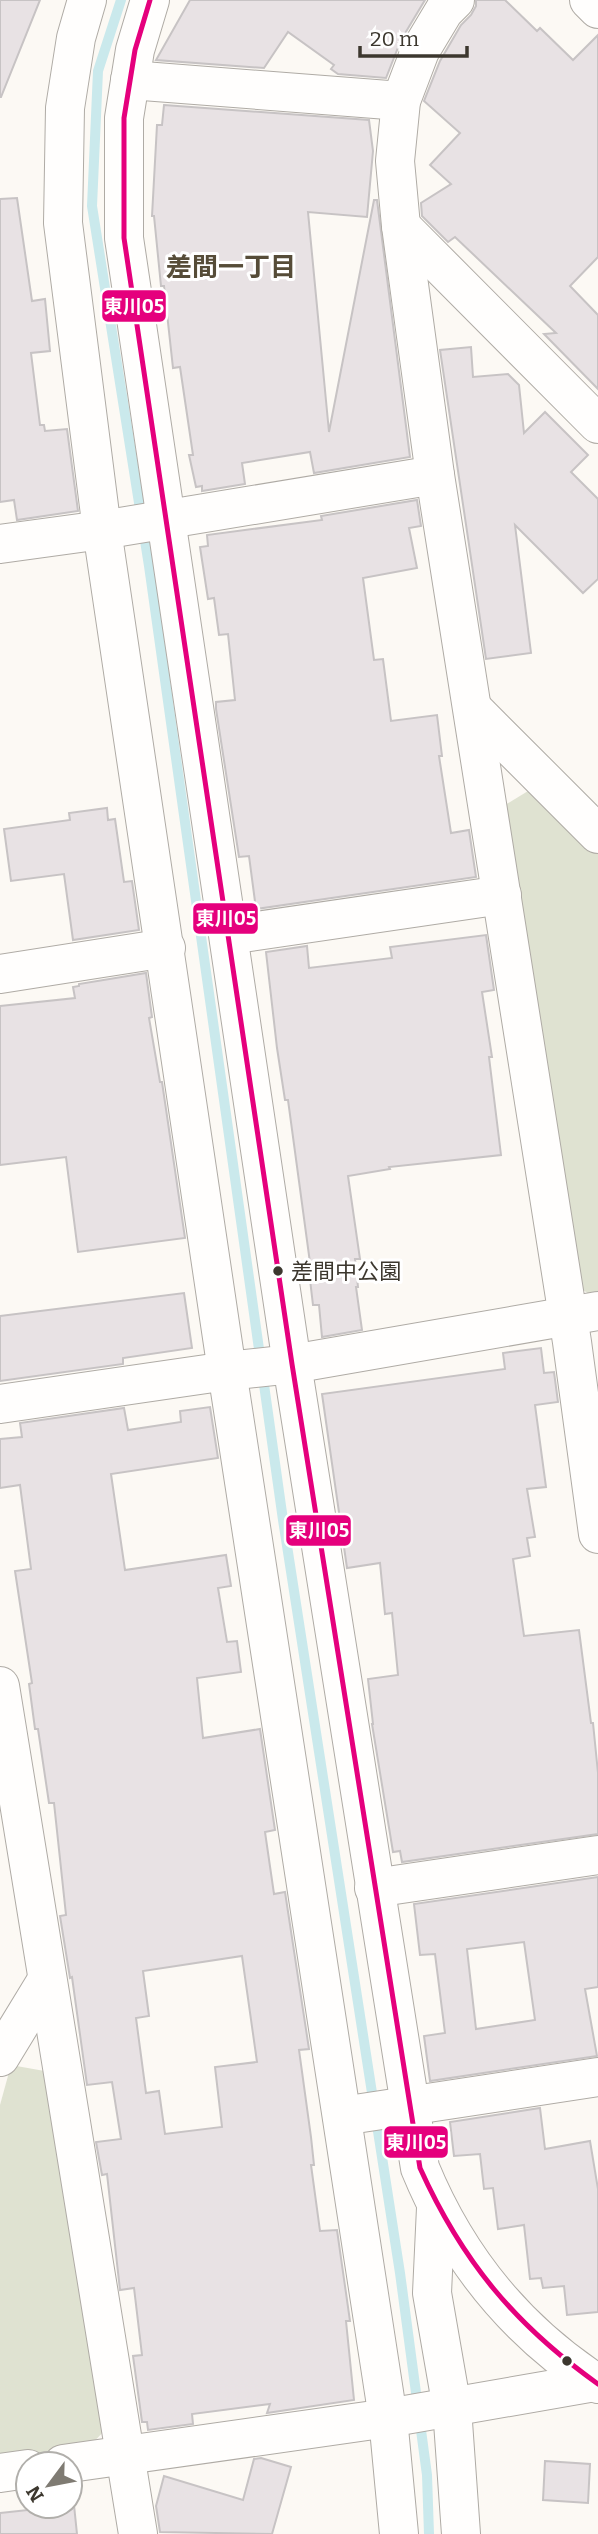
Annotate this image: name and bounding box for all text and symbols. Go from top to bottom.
scale bar [360,14,467,58]
text: 20 m [370,26,419,52]
district label: 差間一丁目 [166,252,296,283]
line badge: 東川05 [101,289,167,323]
text: 東川05 [104,295,164,318]
line badge: 東川05 [192,902,259,935]
text: 東川05 [196,907,256,930]
place label: 差間中公園 [291,1258,401,1285]
marker: 差間中公園 [271,1264,285,1278]
line badge: 東川05 [285,1514,352,1547]
text: 東川05 [289,1519,349,1542]
line badge: 東川05 [383,2125,449,2159]
text: 東川05 [386,2131,446,2154]
unlabelled marker [560,2354,574,2368]
north arrow [14,2450,84,2520]
text: N [21,2481,49,2506]

